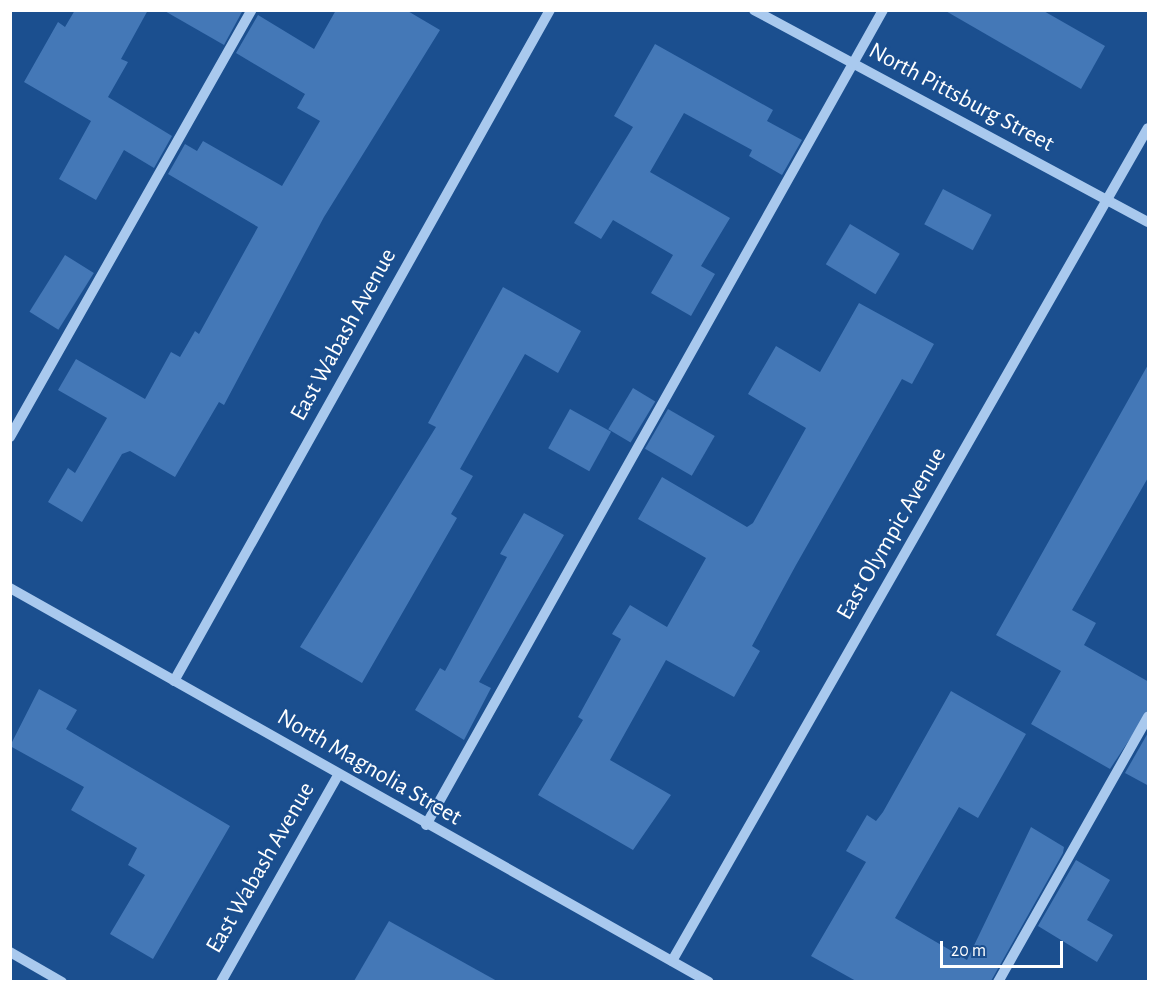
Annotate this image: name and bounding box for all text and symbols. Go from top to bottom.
street label: North Pittsburg Street [863,37,1059,159]
street label: East Wabash Avenue [285,244,403,426]
street label: East Olympic Avenue [831,443,953,625]
street label: North Magnolia Street [272,703,466,833]
street label: East Wabash Avenue [200,777,322,959]
scale bar [943,929,1066,967]
text: 20 m [951,942,986,960]

